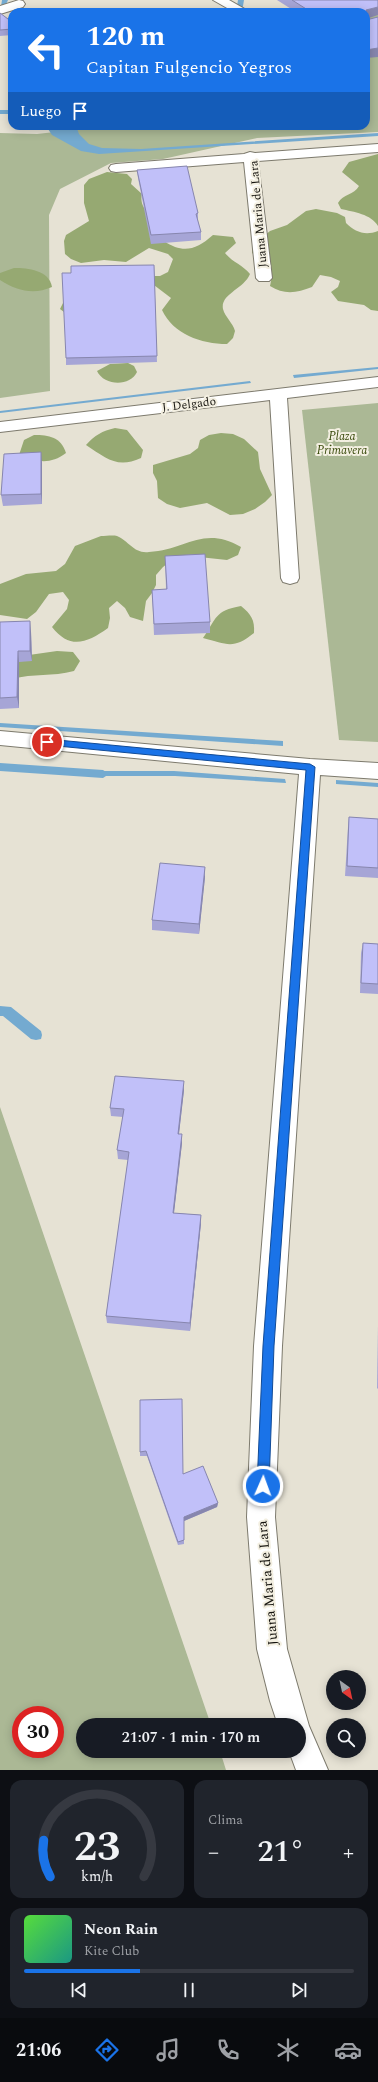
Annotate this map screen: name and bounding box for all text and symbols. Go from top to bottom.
text: 120 m [86,15,165,58]
icon: left [20,24,72,76]
text: Capitan Fulgencio Yegros [86,54,292,81]
text: Luego [20,100,61,123]
icon: arrive [69,100,91,122]
street label: Juana Maria de Lara [244,159,273,268]
street label: J. Delgado [161,392,217,417]
park label: Plaza Primavera [317,427,367,460]
pin [30,725,64,759]
icon: arrive [36,731,58,753]
position arrow [242,1465,284,1507]
street label: Juana Maria de Lara [252,1519,283,1646]
north arrow [326,1670,366,1710]
map controls [326,1670,366,1758]
speed limit sign: 30 [12,1706,64,1758]
button: search [326,1718,366,1758]
text: 21:07 · 1 min · 170 m [122,1726,260,1749]
text: Clima [208,1810,243,1830]
text: 23 [74,1816,120,1879]
text: 21° [257,1829,305,1875]
text: − [208,1836,219,1869]
text: + [343,1836,354,1869]
text: km/h [81,1866,113,1888]
text: Neon Rain [84,1918,158,1941]
text: Kite Club [84,1941,139,1961]
icon: previous [68,1979,90,2001]
icon: pause [178,1979,200,2001]
icon: next [288,1979,310,2001]
icon: directions [93,2036,121,2064]
icon: music [154,2036,182,2064]
icon: phone [214,2036,242,2064]
icon: climate [274,2036,302,2064]
icon: car [334,2036,362,2064]
text: 21:06 [16,2037,61,2064]

